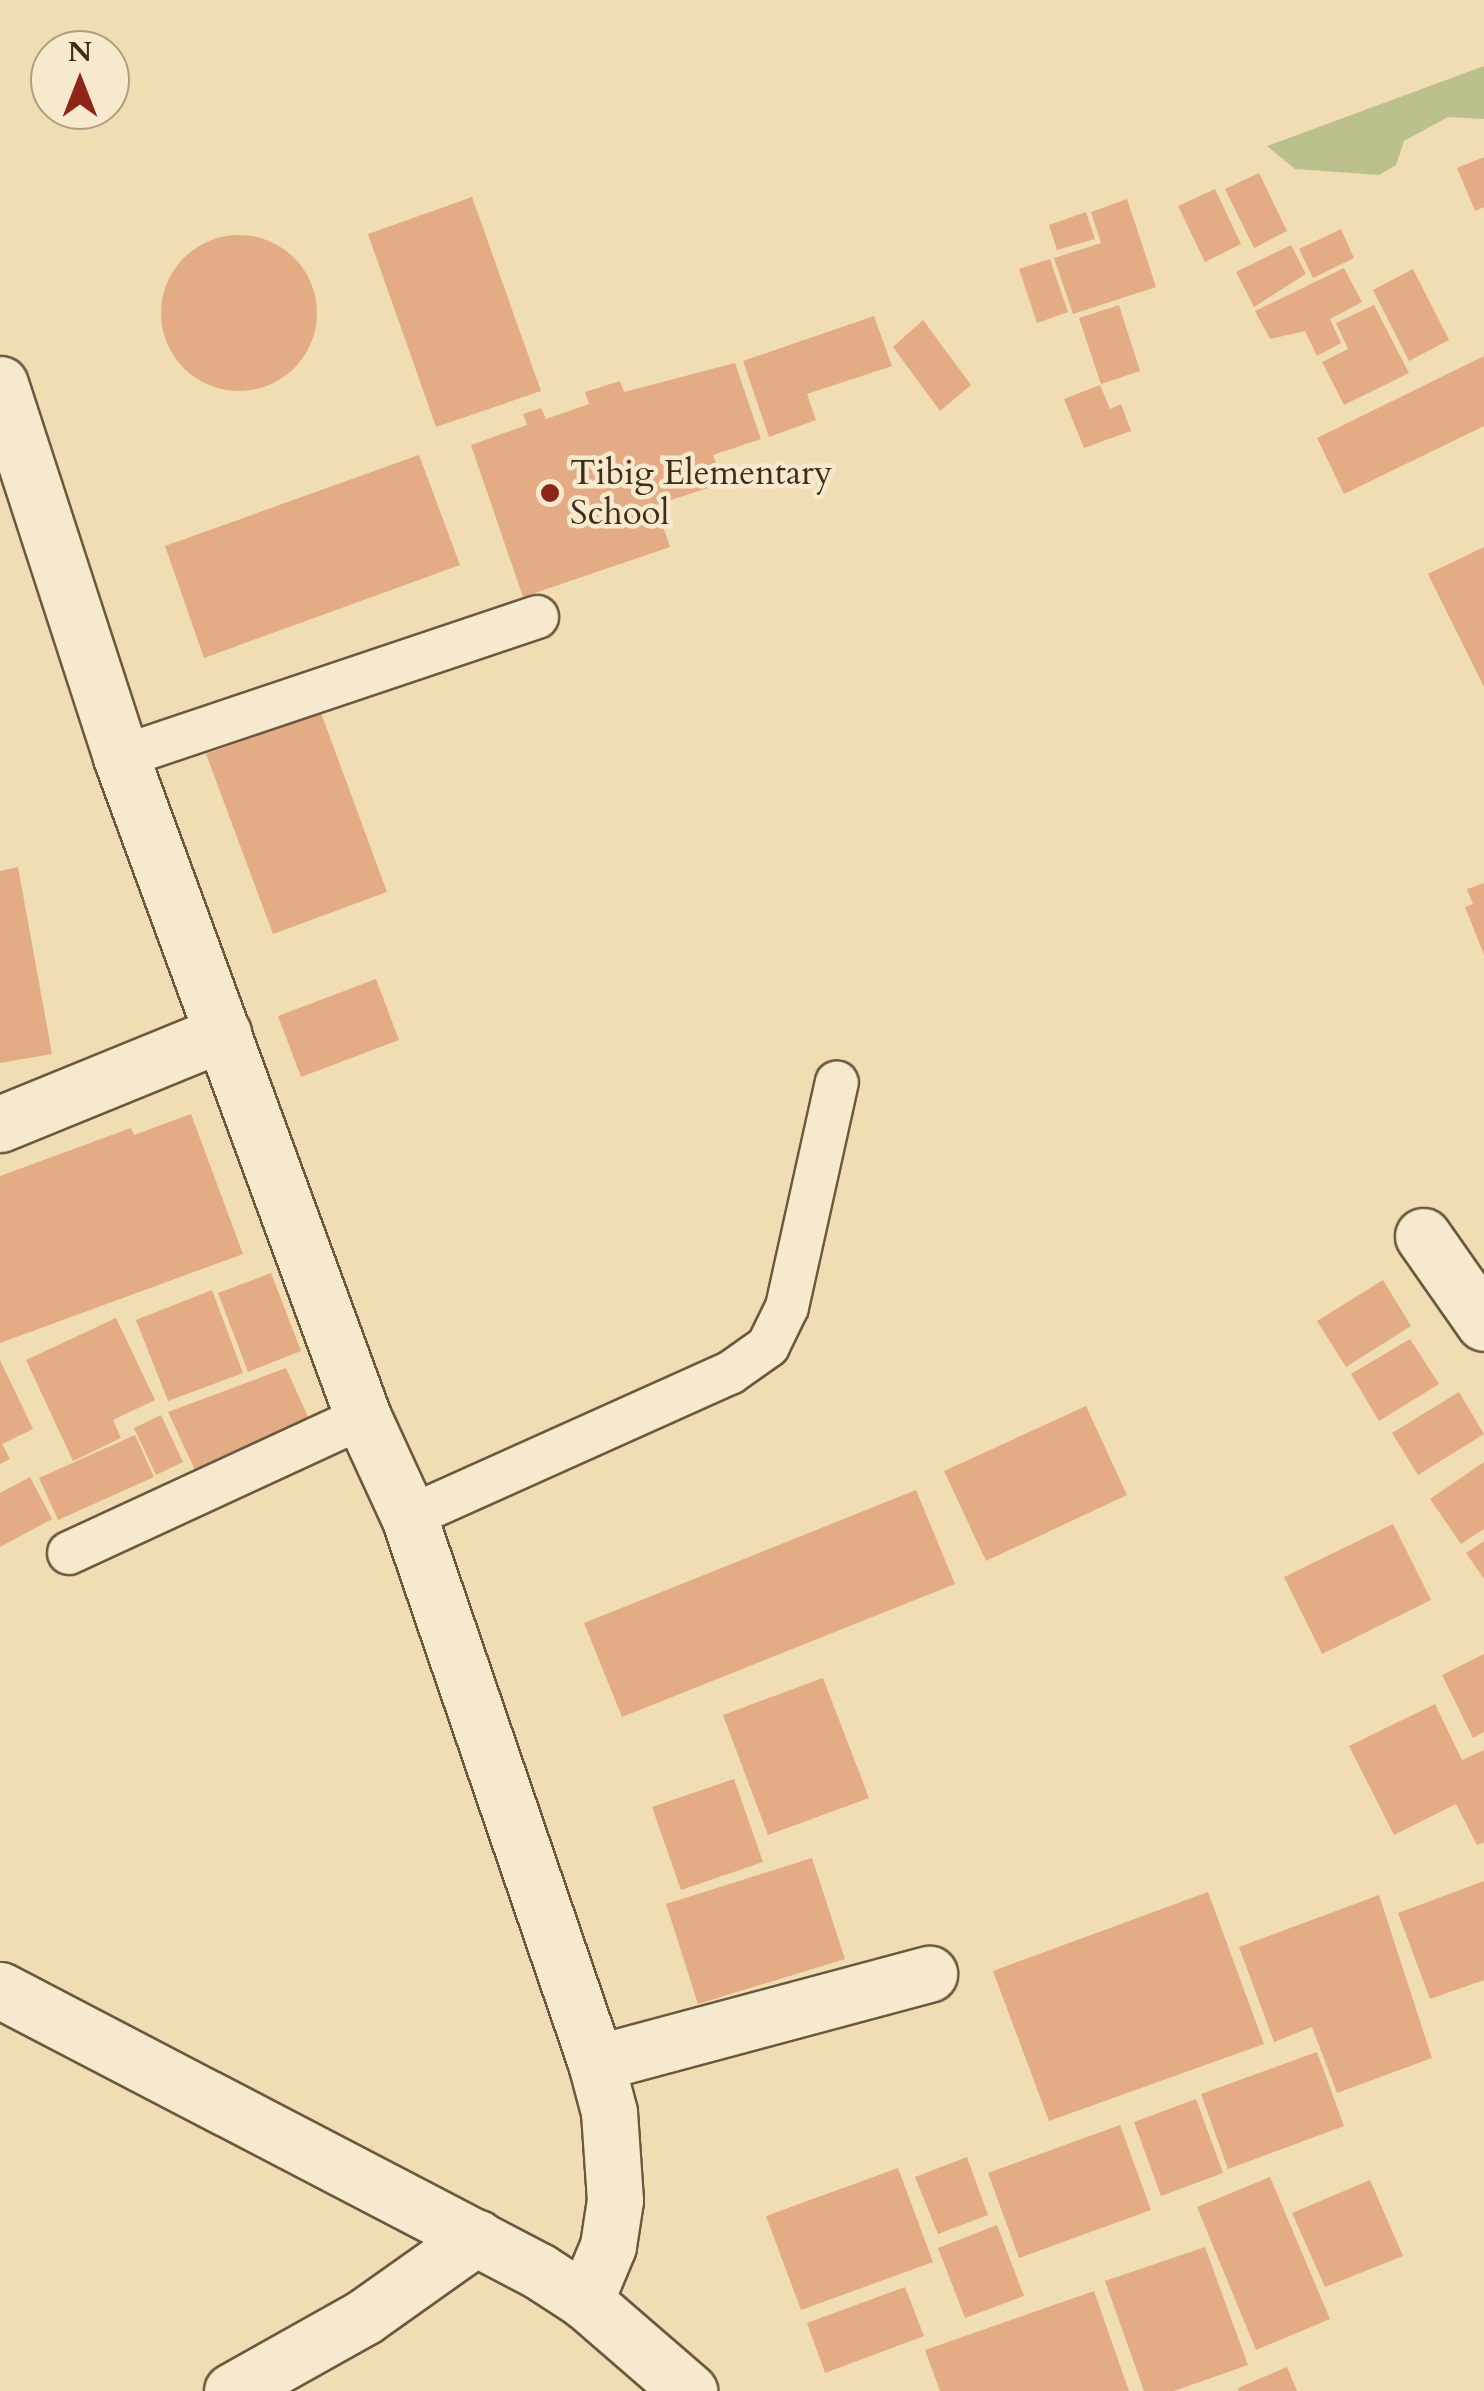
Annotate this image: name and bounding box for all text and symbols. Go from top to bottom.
north arrow [30,30,130,130]
text: N [68,33,92,71]
place label: Tibig Elementary School [570,452,832,534]
marker: Tibig Elementary School [539,482,561,504]

